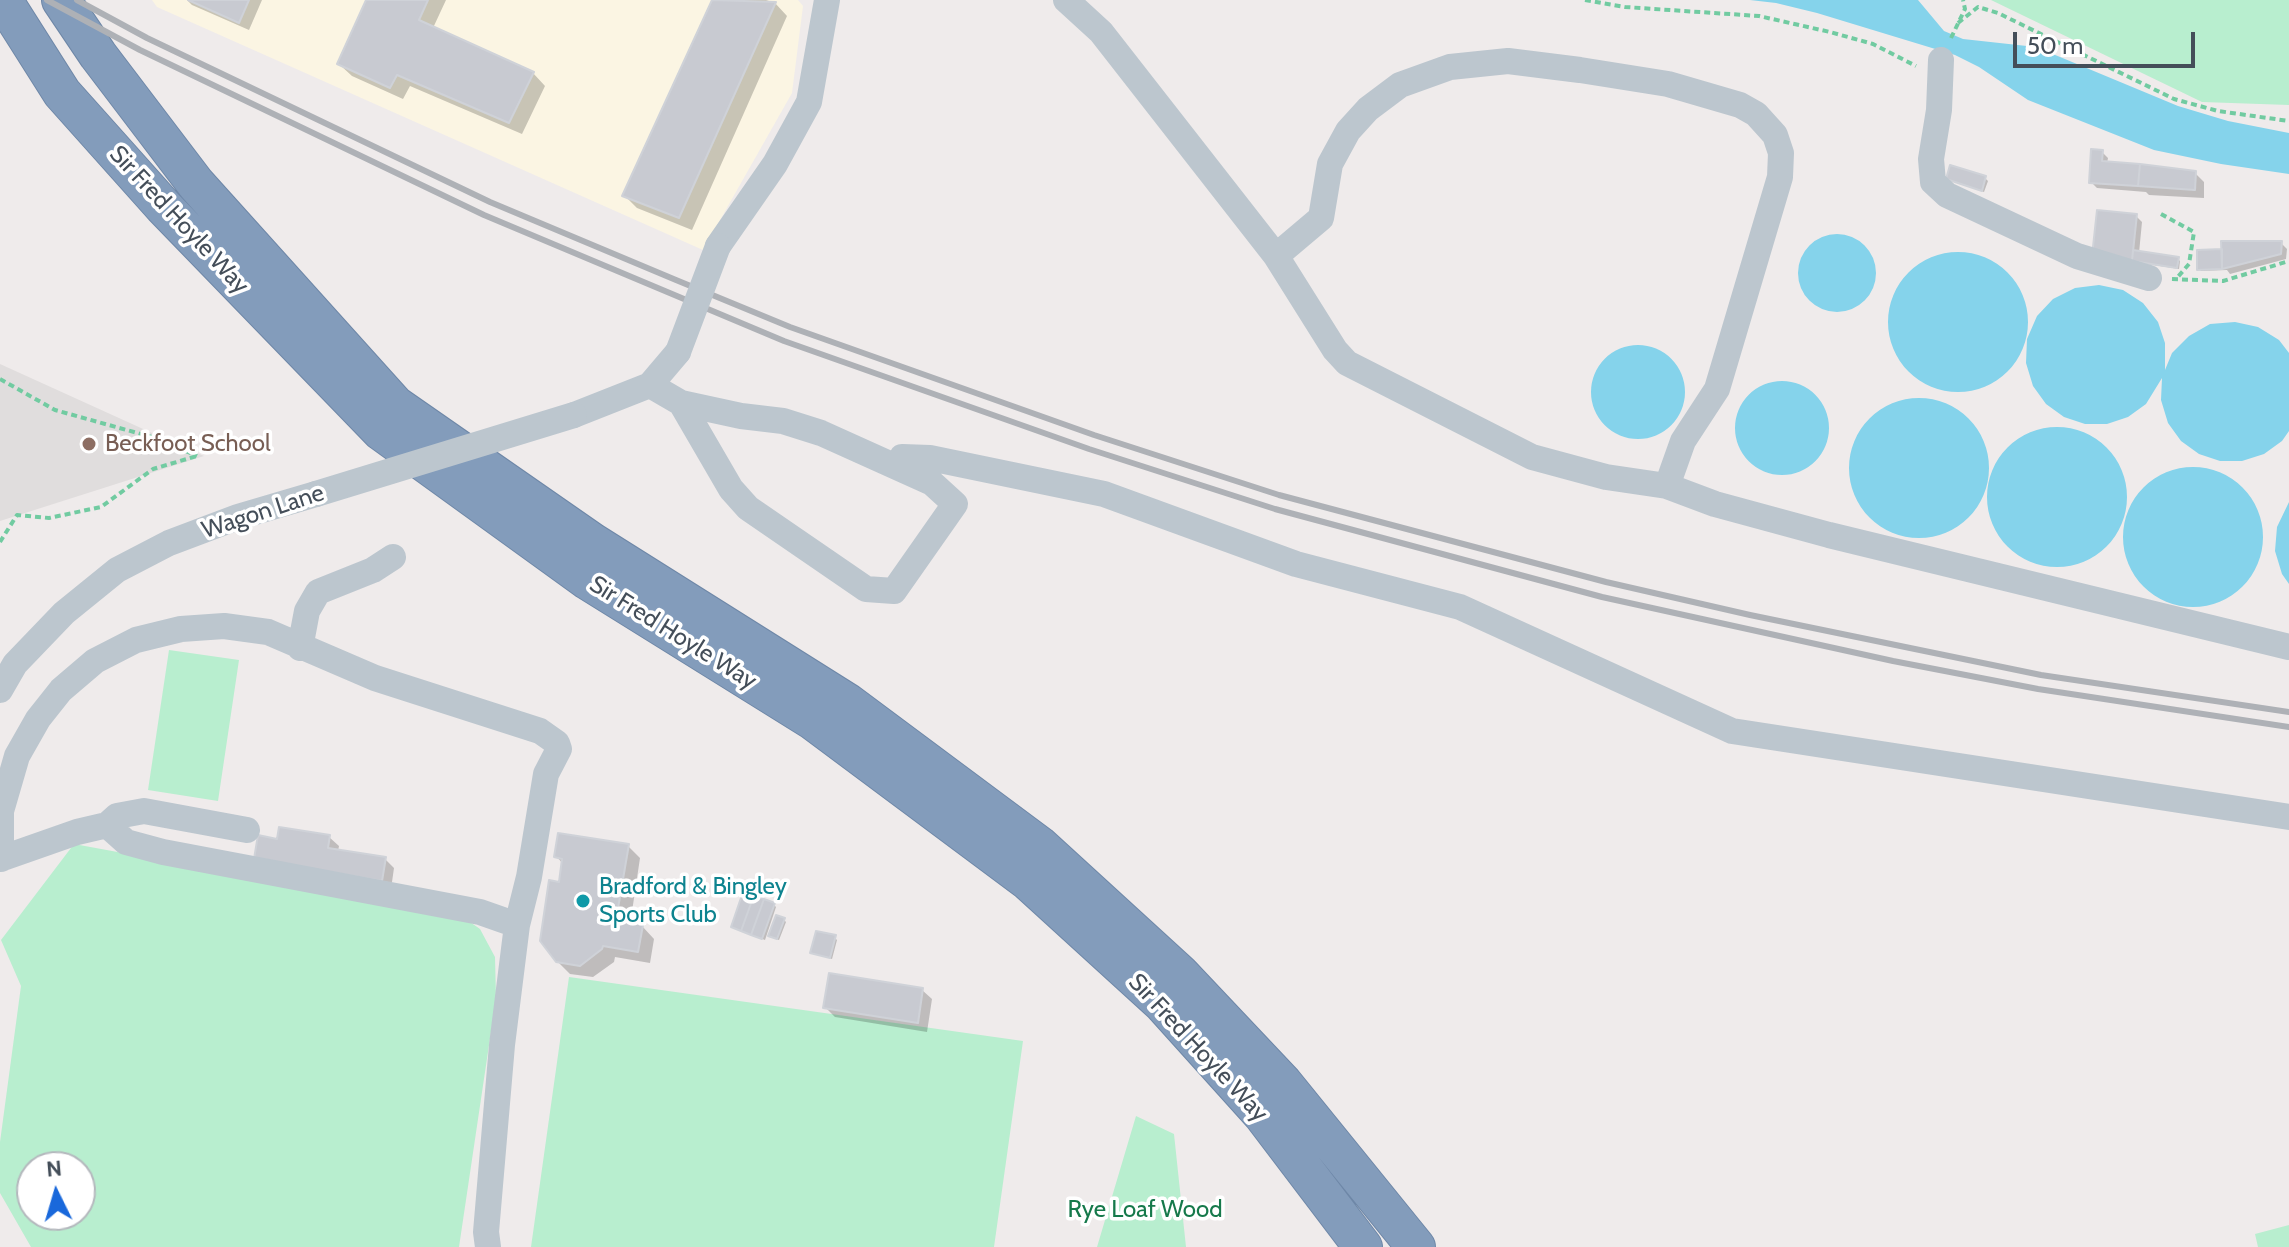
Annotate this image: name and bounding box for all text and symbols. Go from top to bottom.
scale bar [2017,16,2199,66]
text: 50 m [2027,31,2083,60]
street label: Sir Fred Hoyle Way [103,140,255,300]
place label: Beckfoot School [105,430,271,458]
marker: Beckfoot School [80,435,98,453]
street label: Wagon Lane [198,479,328,545]
street label: Sir Fred Hoyle Way [584,570,762,696]
place label: Bradford & Bingley Sports Club [599,873,787,929]
marker: Bradford & Bingley Sports Club [574,892,592,910]
street label: Sir Fred Hoyle Way [1122,968,1274,1128]
north arrow [16,1151,96,1231]
text: N [45,1154,63,1183]
park label: Rye Loaf Wood [1067,1196,1223,1224]

